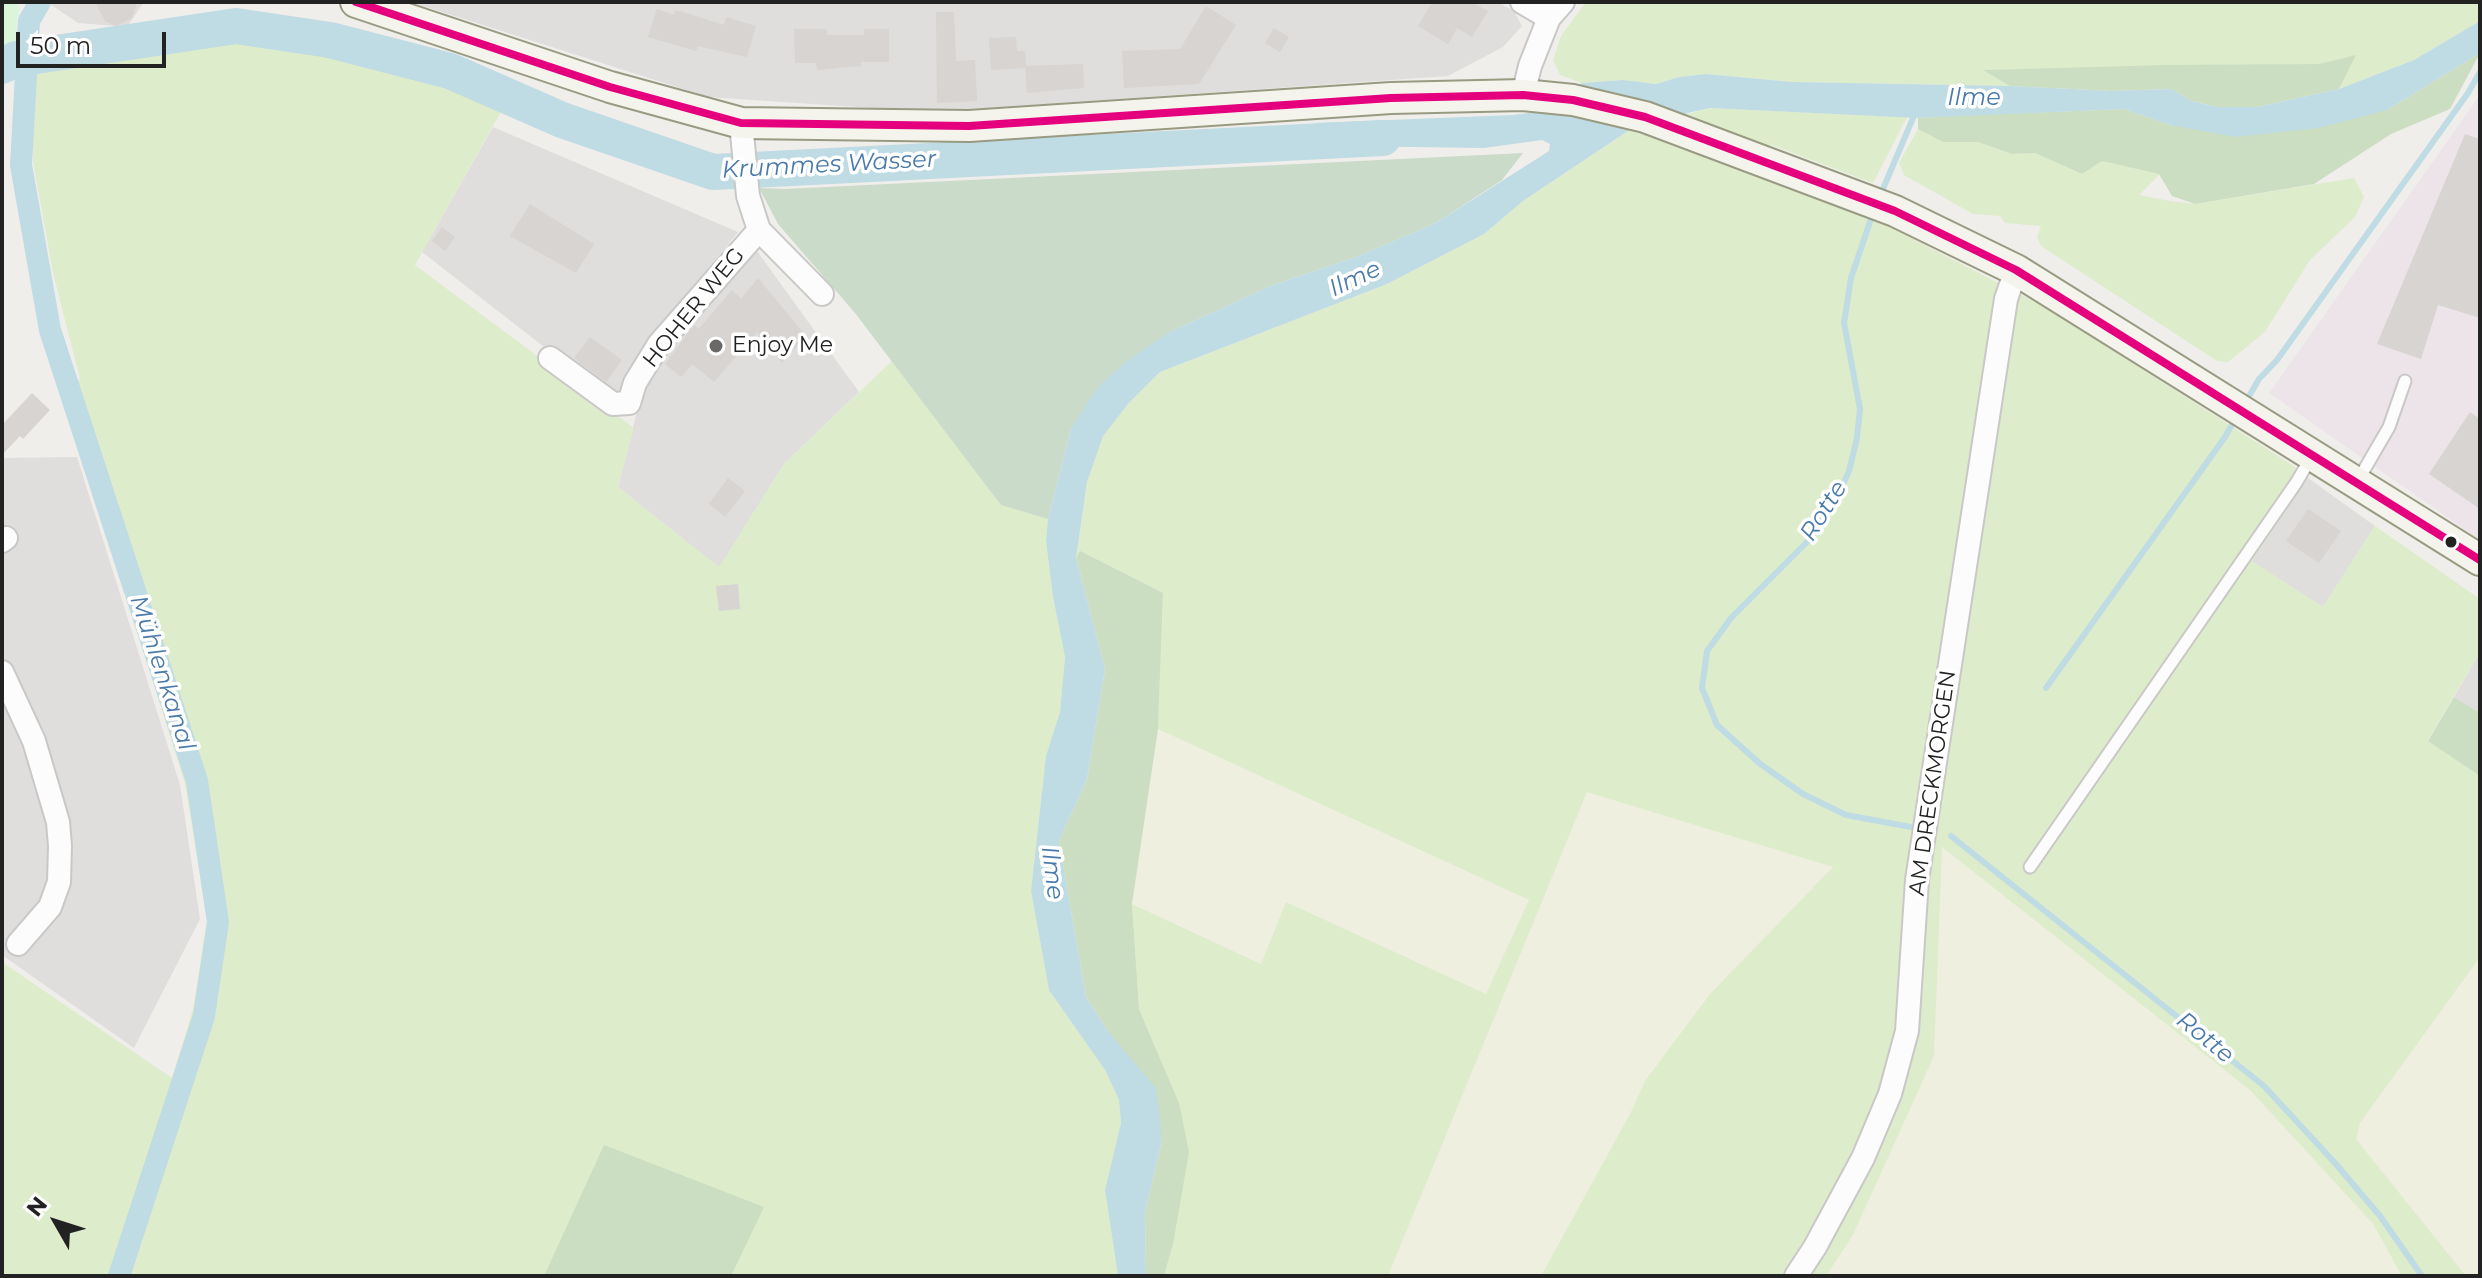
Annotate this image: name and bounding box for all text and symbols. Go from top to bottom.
scale bar [20,16,170,66]
text: 50 m [30,31,91,60]
water label: Ilme [1947,84,2001,112]
water label: Krummes Wasser [721,145,937,185]
street label: HOHER WEG [638,243,750,373]
water label: Ilme [1325,255,1385,303]
place label: Enjoy Me [732,333,833,359]
marker: Enjoy Me [707,337,725,355]
water label: Rotte [1794,476,1854,546]
unlabelled marker [2443,534,2459,550]
water label: Mühlenkanal [123,592,201,754]
street label: AM DRECKMORGEN [1904,669,1962,897]
water label: Ilme [1034,845,1070,901]
water label: Rotte [2170,1006,2240,1070]
north arrow [16,1182,96,1262]
text: N [21,1191,53,1222]

